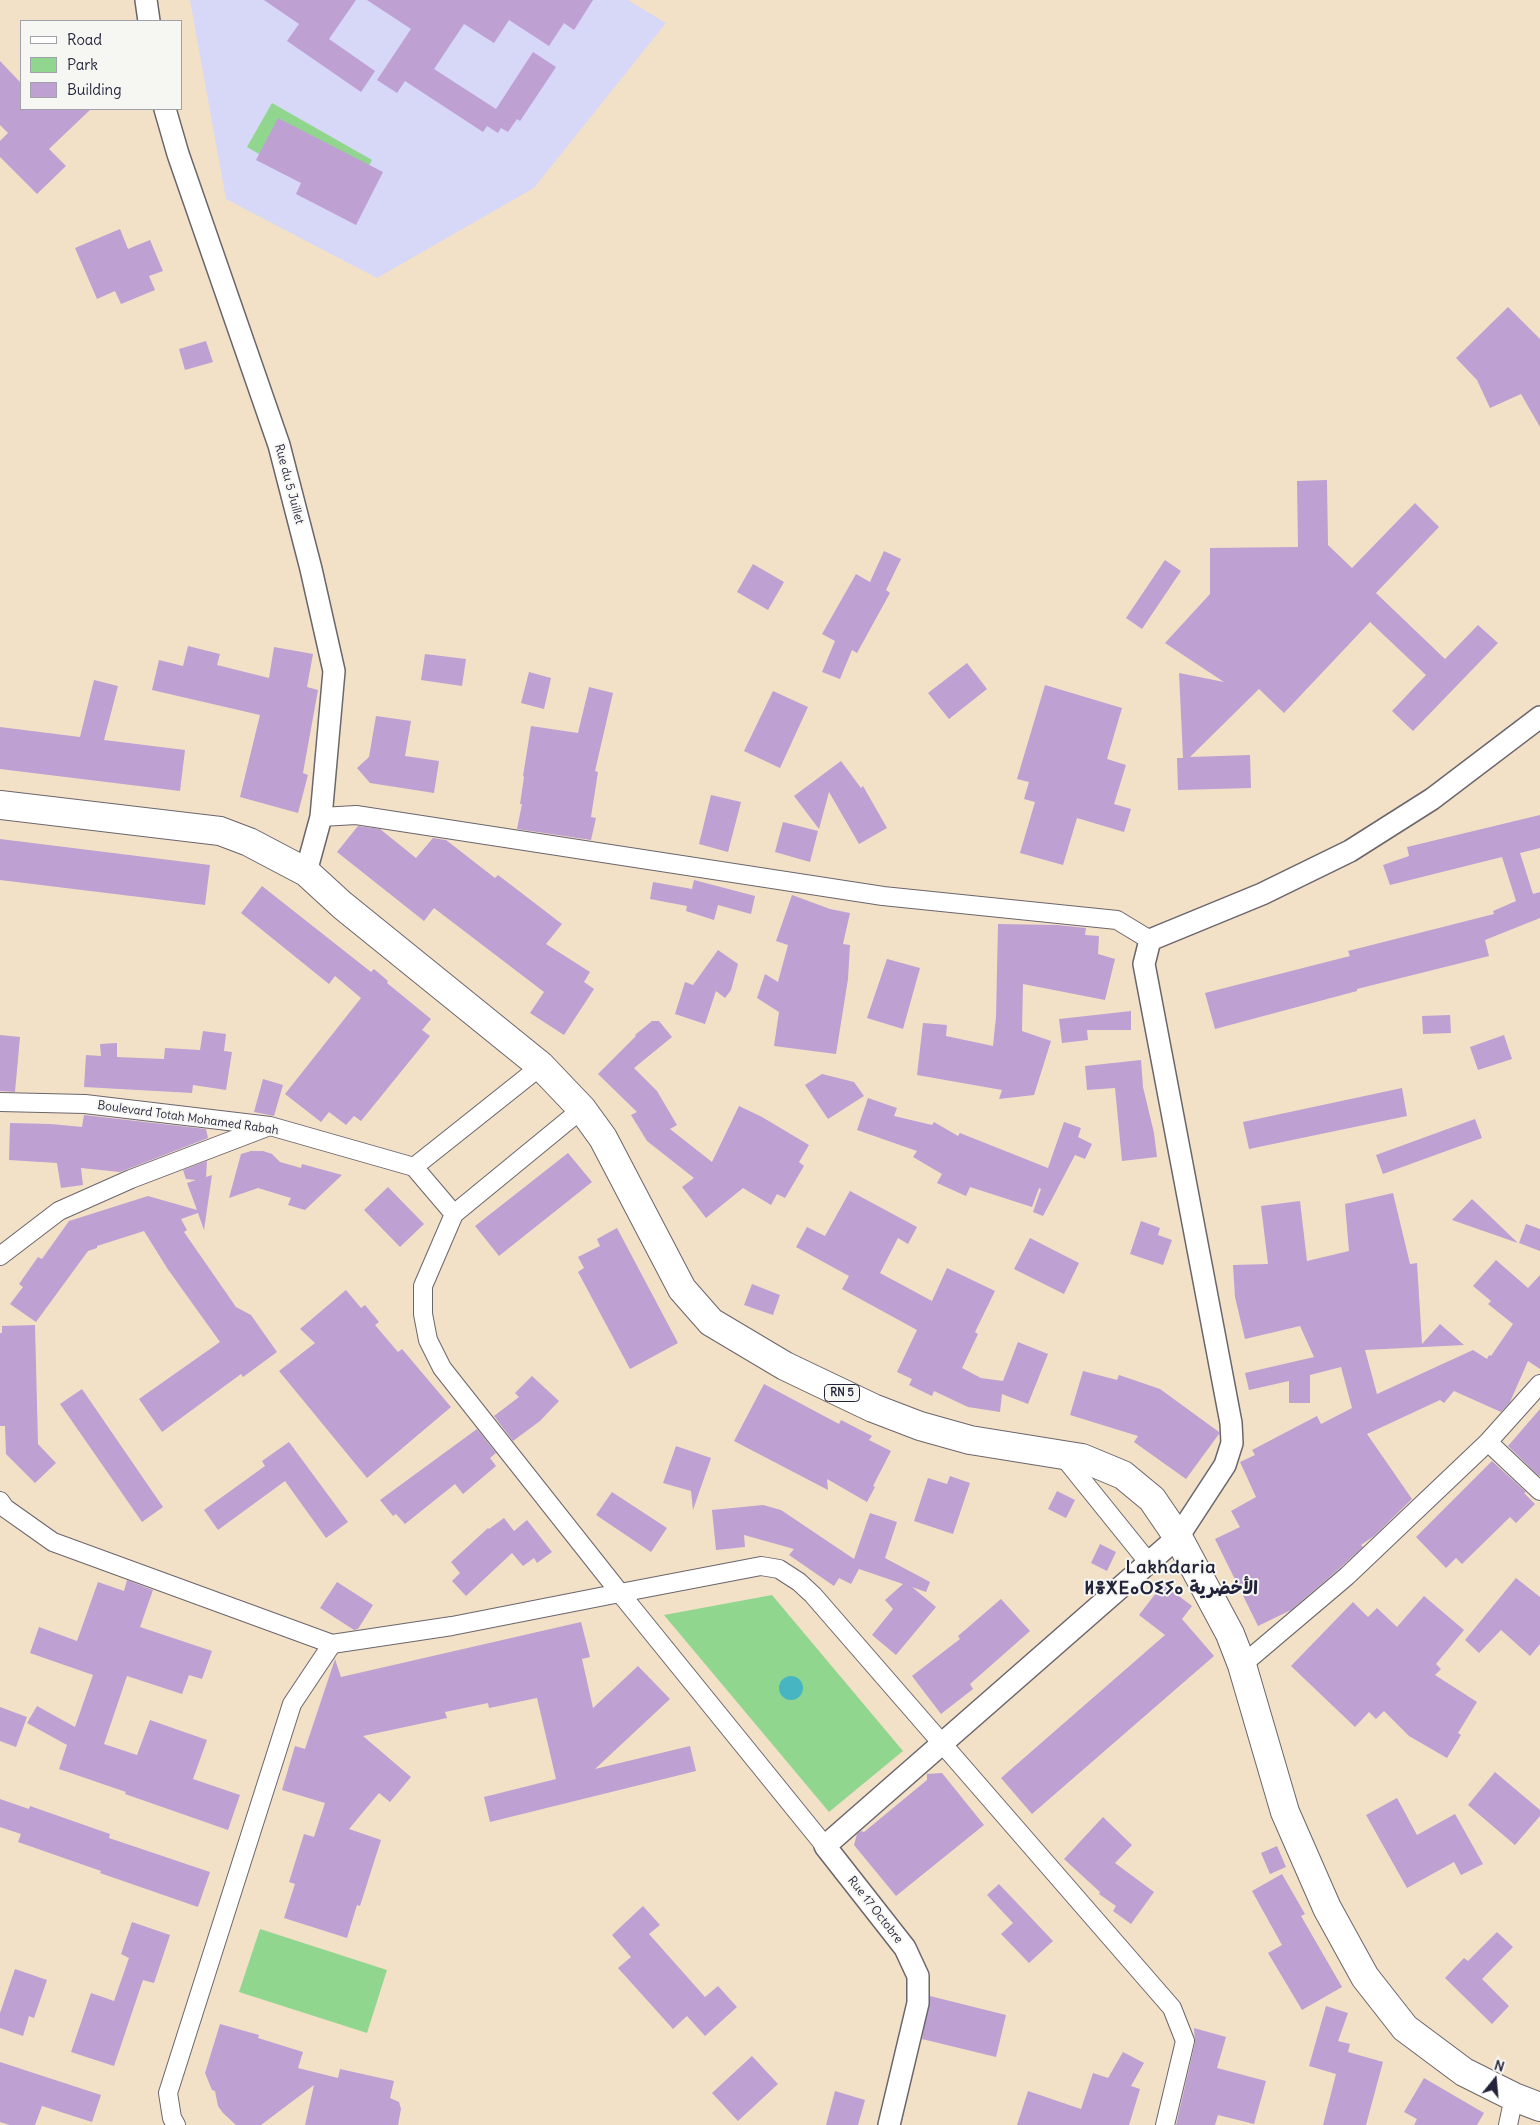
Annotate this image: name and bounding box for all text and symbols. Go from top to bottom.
legend [20,20,182,110]
text: Road [67,30,102,49]
text: Park [67,55,98,74]
text: Building [67,80,122,99]
street label: Rue du 5 Juillet [271,442,307,526]
street label: Boulevard Totah Mohamed Rabah [97,1098,279,1138]
road number: RN 5 [824,1385,860,1402]
district label: Lakhdaria ⵍⴻⵅⴹⴰⵔⵉⵢⴰ الأخضرية [1089,1557,1253,1600]
street label: Rue 17 Octobre [844,1874,906,1946]
north arrow [1470,2055,1520,2105]
text: N [1492,2056,1507,2076]

